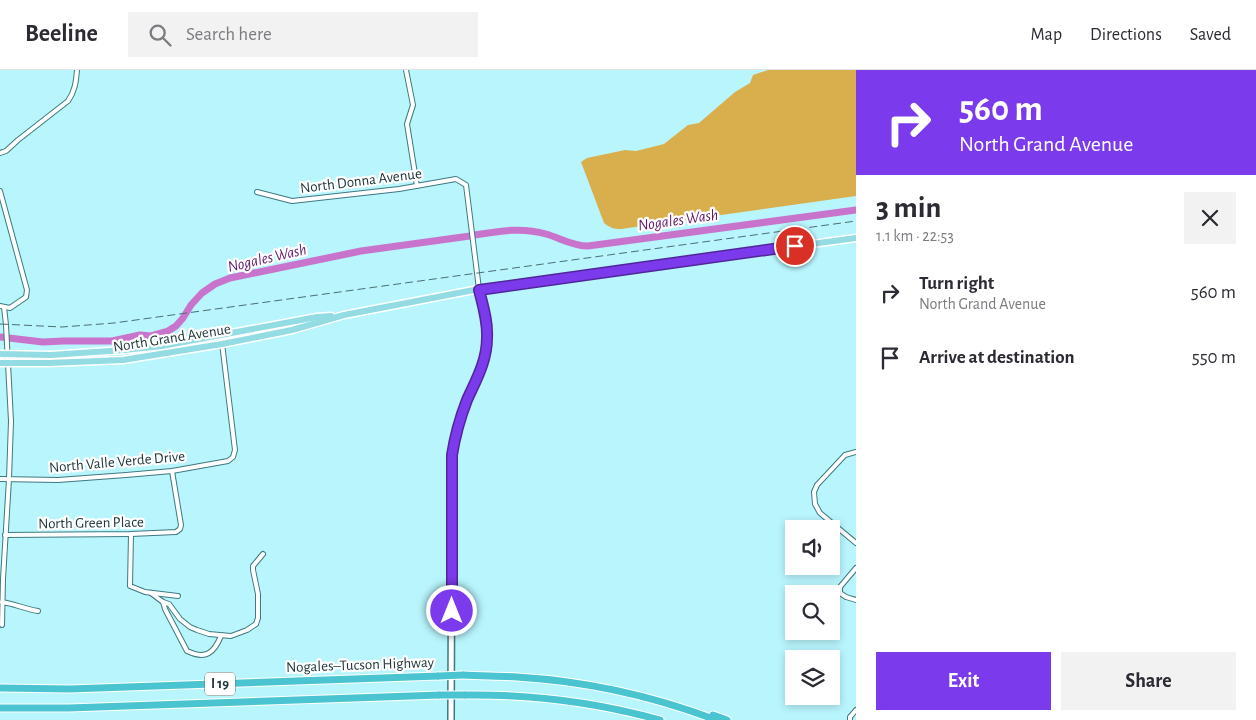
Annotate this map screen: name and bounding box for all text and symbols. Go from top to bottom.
search box [128,12,478,57]
icon: search [146,21,174,49]
text: Beeline [25,22,98,46]
text: Search here [186,25,272,44]
text: Map [1031,26,1062,44]
text: Directions [1090,26,1162,44]
text: Saved [1190,26,1231,44]
icon: right [876,90,941,155]
text: 560 m [959,92,1043,127]
text: North Grand Avenue [959,133,1133,155]
street label: North Donna Avenue [299,166,423,196]
button: close [1184,192,1236,244]
text: 3 min [876,193,941,223]
water label: Nogales Wash [637,206,719,234]
pin [774,225,816,267]
text: 1.1 km · 22:53 [876,228,954,244]
icon: arrive [781,232,809,260]
water label: Nogales Wash [226,241,308,275]
text: Turn right [919,274,994,293]
icon: right [876,279,904,307]
text: 560 m [1191,283,1236,302]
text: North Grand Avenue [919,296,1046,312]
street label: North Grand Avenue [112,321,232,355]
icon: arrive [876,344,904,372]
text: Arrive at destination [919,348,1075,367]
text: 550 m [1192,348,1236,367]
street label: North Valle Verde Drive [48,449,186,475]
street label: North Green Place [38,515,144,531]
map controls [785,520,840,705]
button: sound [785,520,840,575]
position arrow [425,584,477,636]
button: search [785,585,840,640]
button: layers [785,650,840,705]
button: Exit [876,652,1051,710]
button: Share [1061,652,1236,710]
street label: Nogales–Tucson Highway [286,655,435,675]
road number: I 19 [205,672,235,696]

